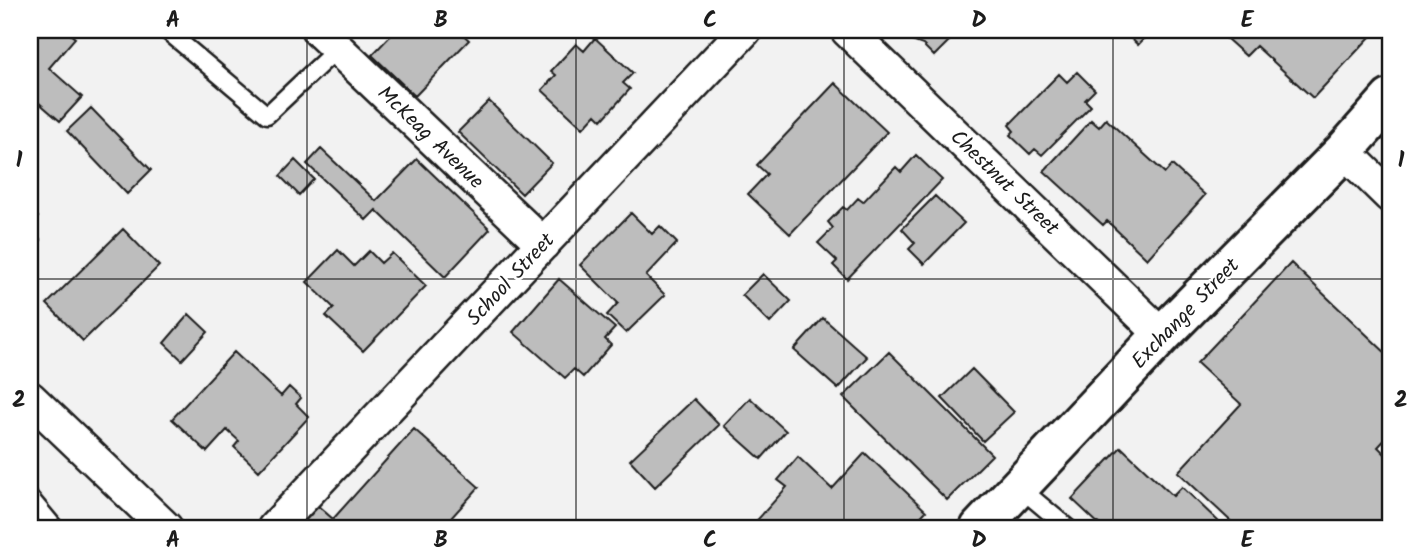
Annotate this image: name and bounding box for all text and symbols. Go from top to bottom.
text: A [166,3,180,39]
text: B [434,3,448,39]
text: C [703,3,717,39]
text: D [971,3,987,39]
text: E [1241,3,1255,39]
street label: McKeag Avenue [369,78,491,198]
street label: Chestnut Street [942,122,1067,245]
text: 1 [16,143,23,179]
text: 1 [1398,143,1405,179]
street label: School Street [459,225,564,334]
street label: Exchange Street [1124,250,1249,377]
text: 2 [12,383,26,419]
text: 2 [1394,383,1408,419]
text: A [166,523,180,558]
text: B [434,523,448,558]
text: C [703,523,717,558]
text: D [971,523,987,558]
text: E [1241,523,1255,558]

